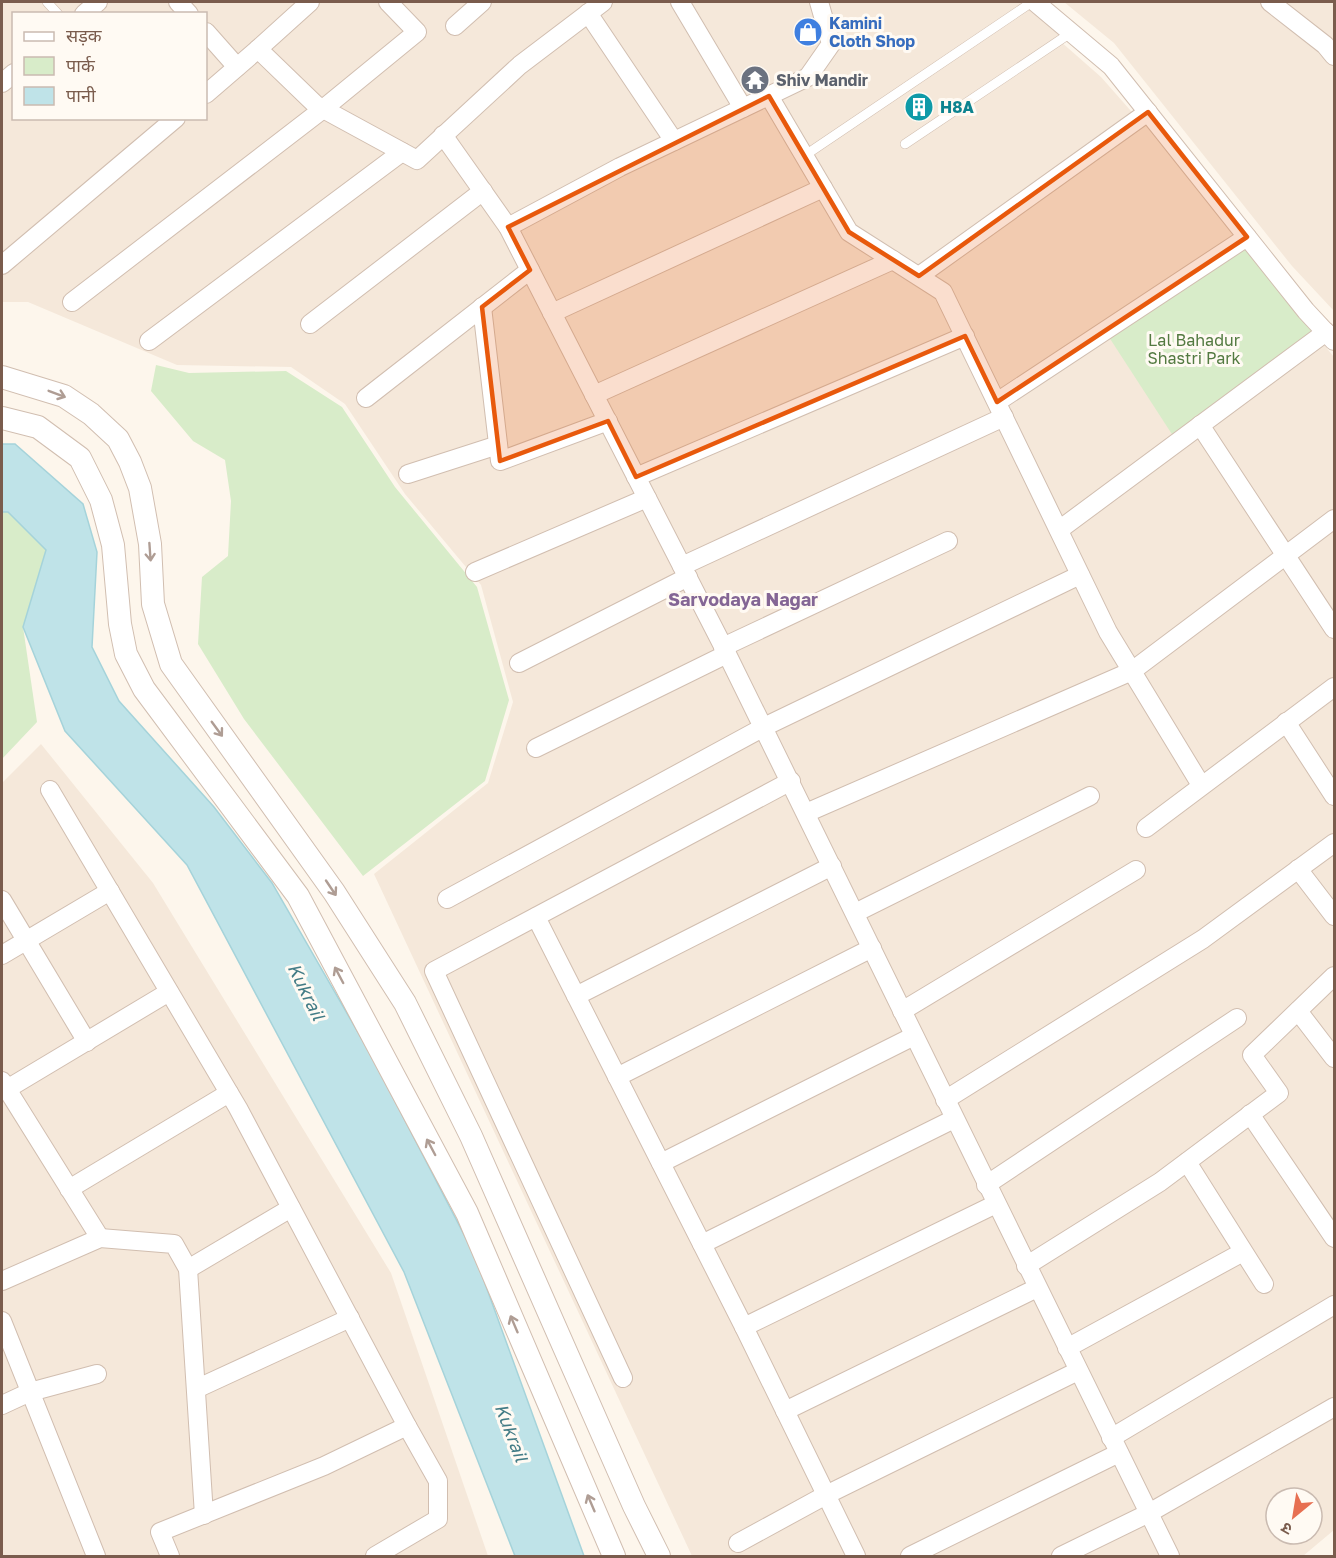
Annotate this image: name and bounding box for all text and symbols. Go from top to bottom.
legend [12,12,207,120]
place label: Kamini Cloth Shop [829,13,915,51]
shop icon: Kamini Cloth Shop [792,16,824,48]
text: सड़क [66,24,103,46]
text: पार्क [66,54,96,76]
temple icon: Shiv Mandir [739,64,771,96]
place label: Shiv Mandir [776,70,868,90]
text: पानी [66,84,96,106]
building icon: H8A [903,91,935,123]
place label: H8A [940,97,974,117]
park label: Lal Bahadur Shastri Park [1147,330,1241,368]
one-way arrow [47,390,66,401]
one-way arrow [145,541,156,561]
district label: Sarvodaya Nagar [668,588,818,610]
one-way arrow [211,721,224,737]
one-way arrow [325,879,337,896]
water label: Kukrail [284,959,331,1025]
one-way arrow [333,967,344,985]
one-way arrow [425,1139,436,1157]
one-way arrow [508,1315,519,1333]
water label: Kukrail [491,1400,534,1466]
north arrow [1264,1486,1324,1546]
one-way arrow [585,1494,596,1512]
text: उ [1277,1518,1296,1540]

